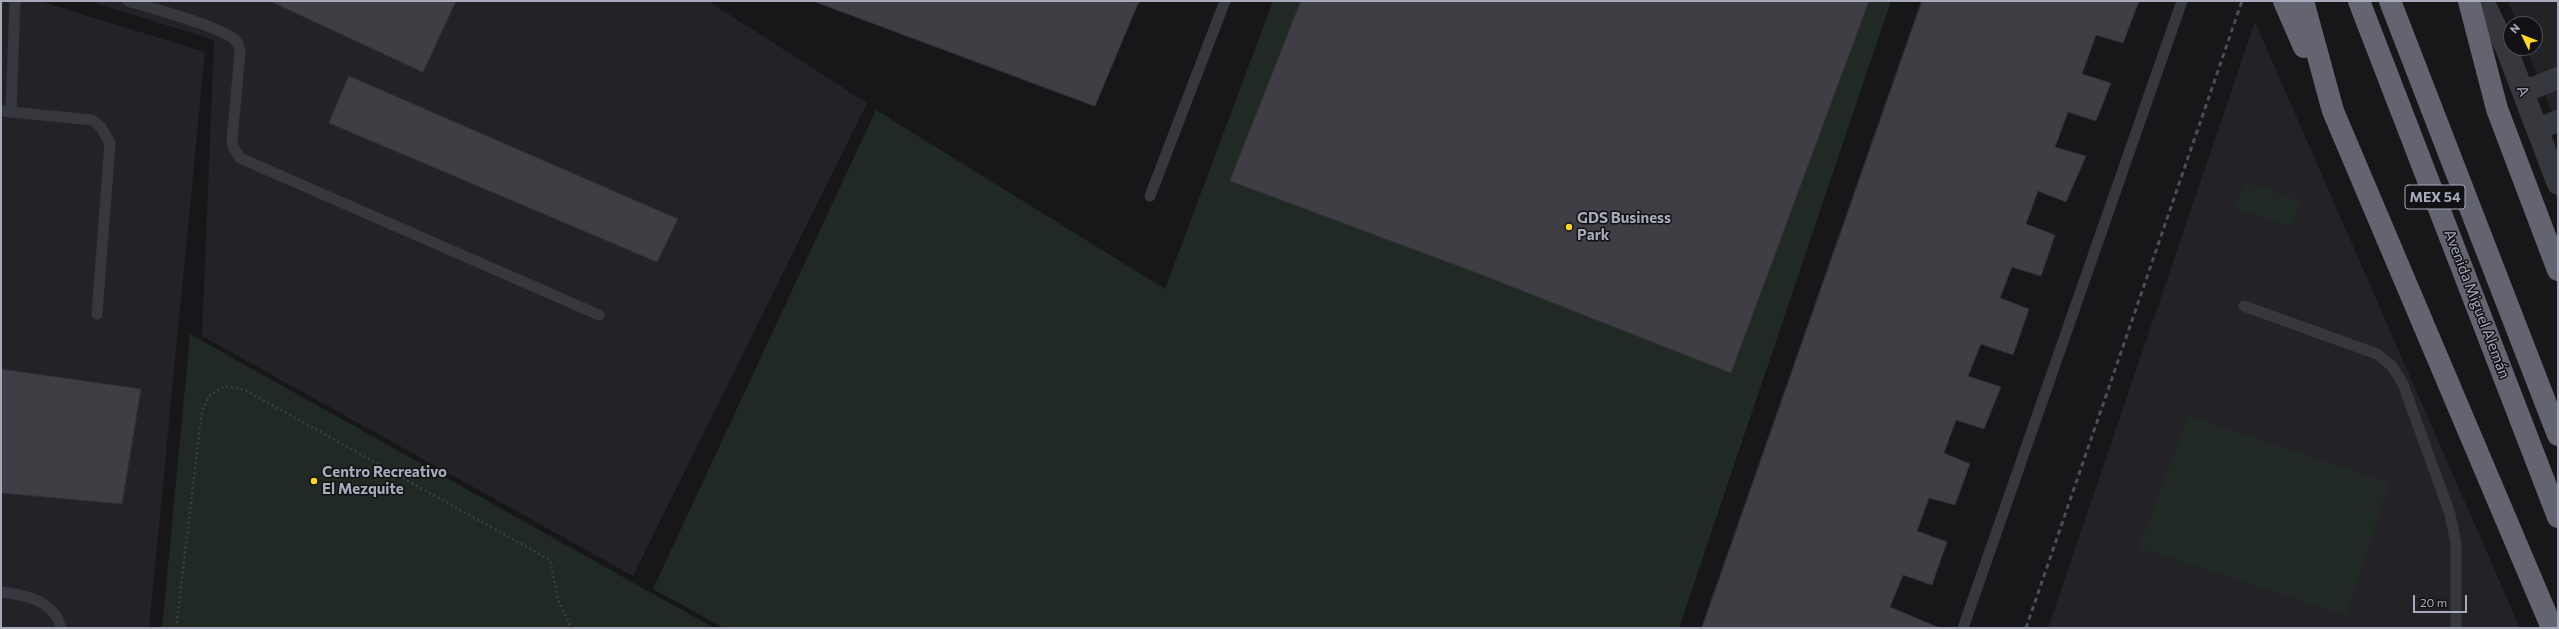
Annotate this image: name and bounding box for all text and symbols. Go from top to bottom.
north arrow [2503,16,2543,56]
text: N [2507,21,2522,36]
street label: A [2513,83,2533,99]
road number: MEX 54 [2405,185,2465,209]
place label: GDS Business Park [1577,209,1671,244]
marker: GDS Business Park [1564,222,1574,232]
street label: Avenida Miguel Alemán [2440,227,2514,381]
place label: Centro Recreativo El Mezquite [322,463,447,498]
marker: Centro Recreativo El Mezquite [309,476,319,486]
scale bar [2415,587,2469,613]
text: 20 m [2420,595,2447,609]

